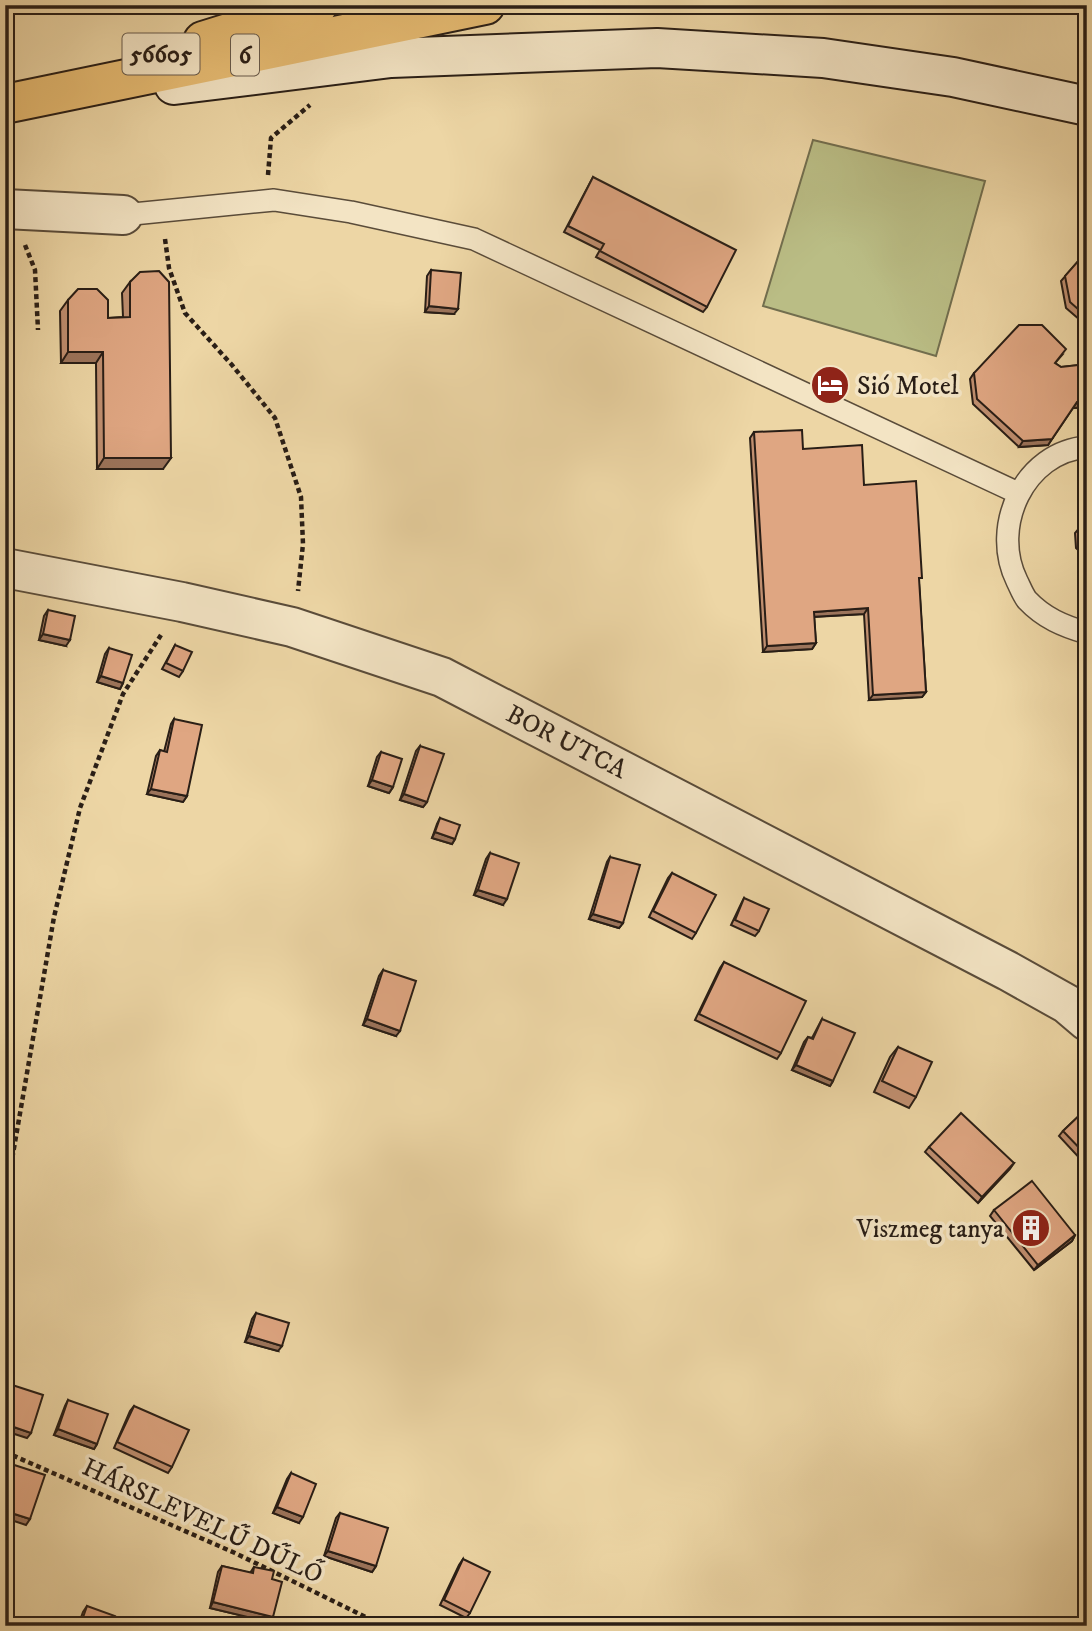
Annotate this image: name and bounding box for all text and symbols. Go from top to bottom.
road number: 56605 [122,34,200,74]
road number: 6 [231,34,259,76]
hotel icon: Sió Motel [809,364,851,406]
place label: Sió Motel [857,370,959,403]
street label: BOR UTCA [500,698,633,787]
building icon: Viszmeg tanya [1010,1207,1052,1249]
place label: Viszmeg tanya [855,1213,1004,1246]
street label: HÁRSLEVELŰ DŰLŐ [77,1450,328,1592]

